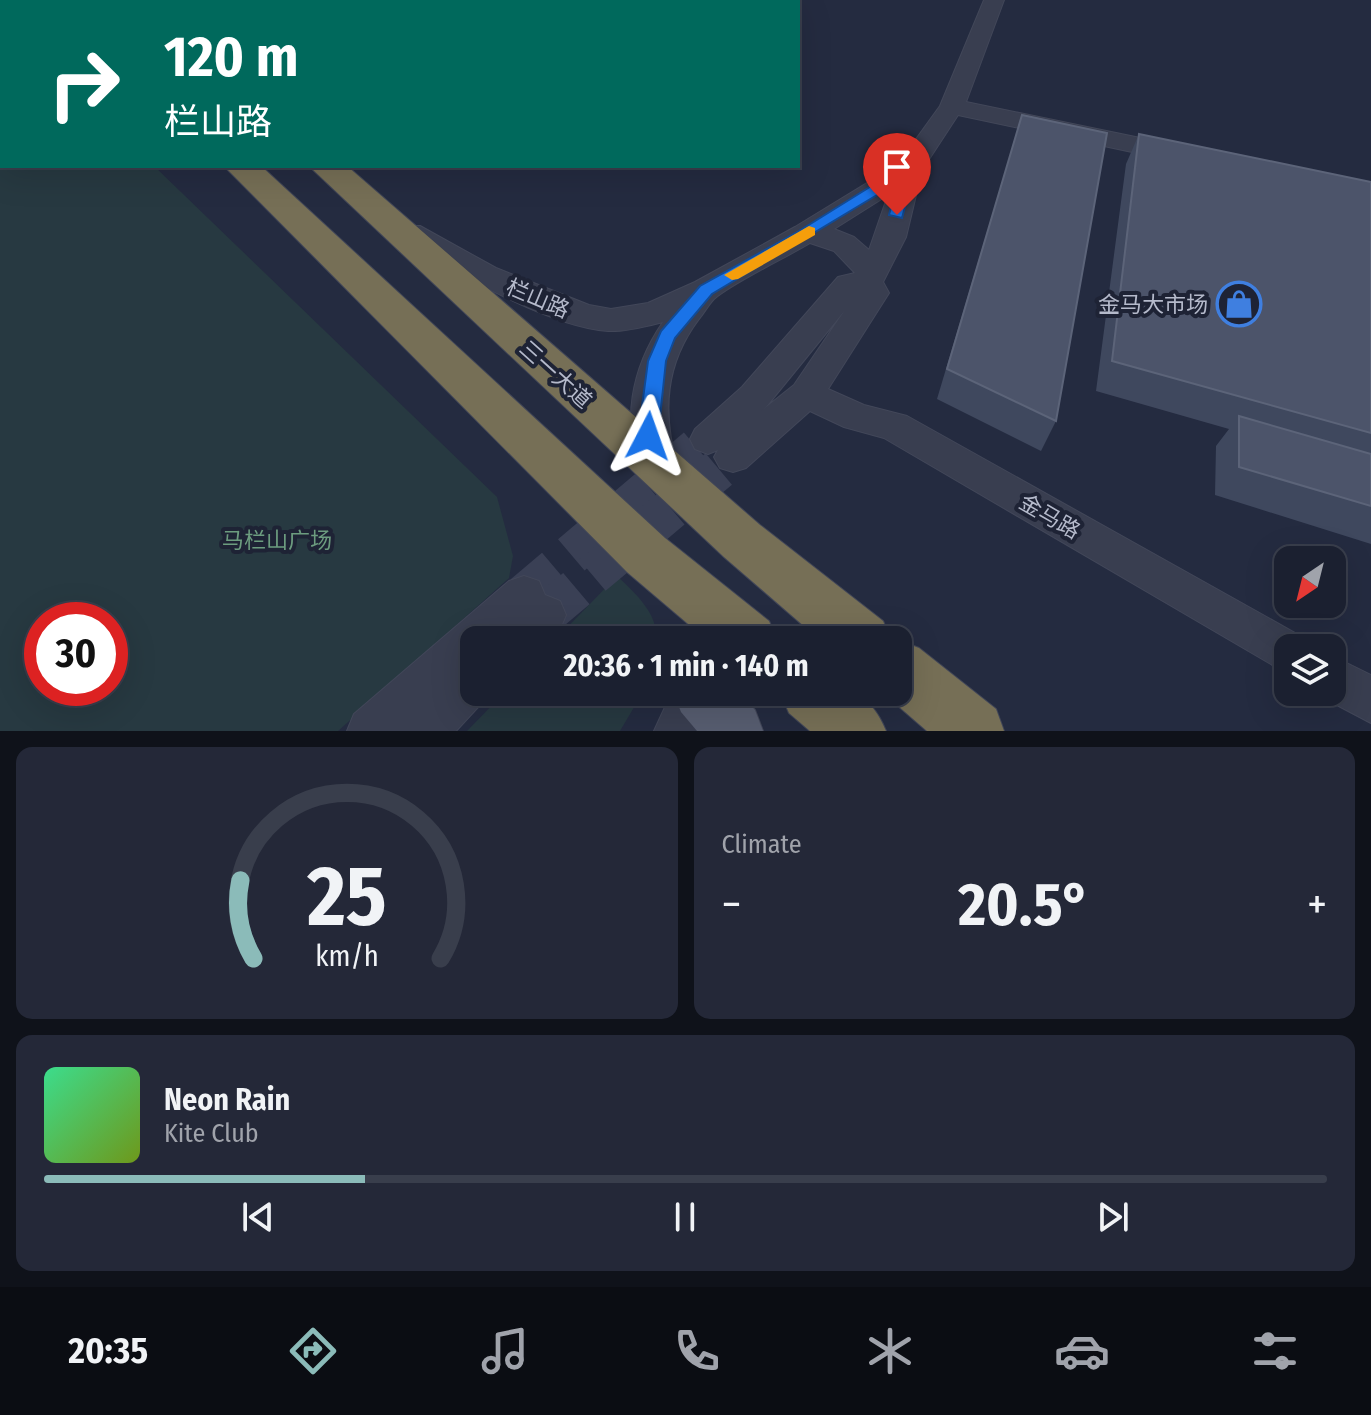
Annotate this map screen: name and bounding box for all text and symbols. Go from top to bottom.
text: 120 m [164,24,299,91]
icon: right [32,32,136,136]
text: 栏山路 [164,100,272,144]
pin [863,133,931,215]
icon: arrive [875,145,919,189]
street label: 栏山路 [502,273,573,324]
shop icon: 金马大市场 [1215,280,1263,328]
place label: 金马大市场 [1098,291,1208,318]
street label: 三一大道 [514,335,597,414]
position arrow [606,394,690,478]
street label: 金马路 [1014,488,1085,545]
park label: 马栏山广场 [222,527,332,554]
north arrow [1274,546,1346,618]
map controls [1274,546,1346,706]
speed limit sign: 30 [24,602,128,706]
button: layers [1274,634,1346,706]
text: 20:36 · 1 min · 140 m [563,648,809,684]
text: Climate [722,829,802,860]
text: 25 [306,847,386,947]
text: 20.5° [958,869,1090,941]
text: − [722,878,741,931]
text: + [1307,878,1327,931]
text: km/h [315,939,379,974]
text: Neon Rain [164,1082,290,1118]
text: Kite Club [164,1118,259,1149]
icon: previous [236,1195,280,1239]
icon: pause [663,1195,707,1239]
icon: next [1091,1195,1135,1239]
icon: directions [285,1323,341,1379]
icon: music [477,1323,533,1379]
icon: phone [669,1323,725,1379]
icon: climate [862,1323,918,1379]
icon: car [1054,1323,1110,1379]
icon: filters [1247,1323,1303,1379]
text: 20:35 [68,1329,148,1373]

